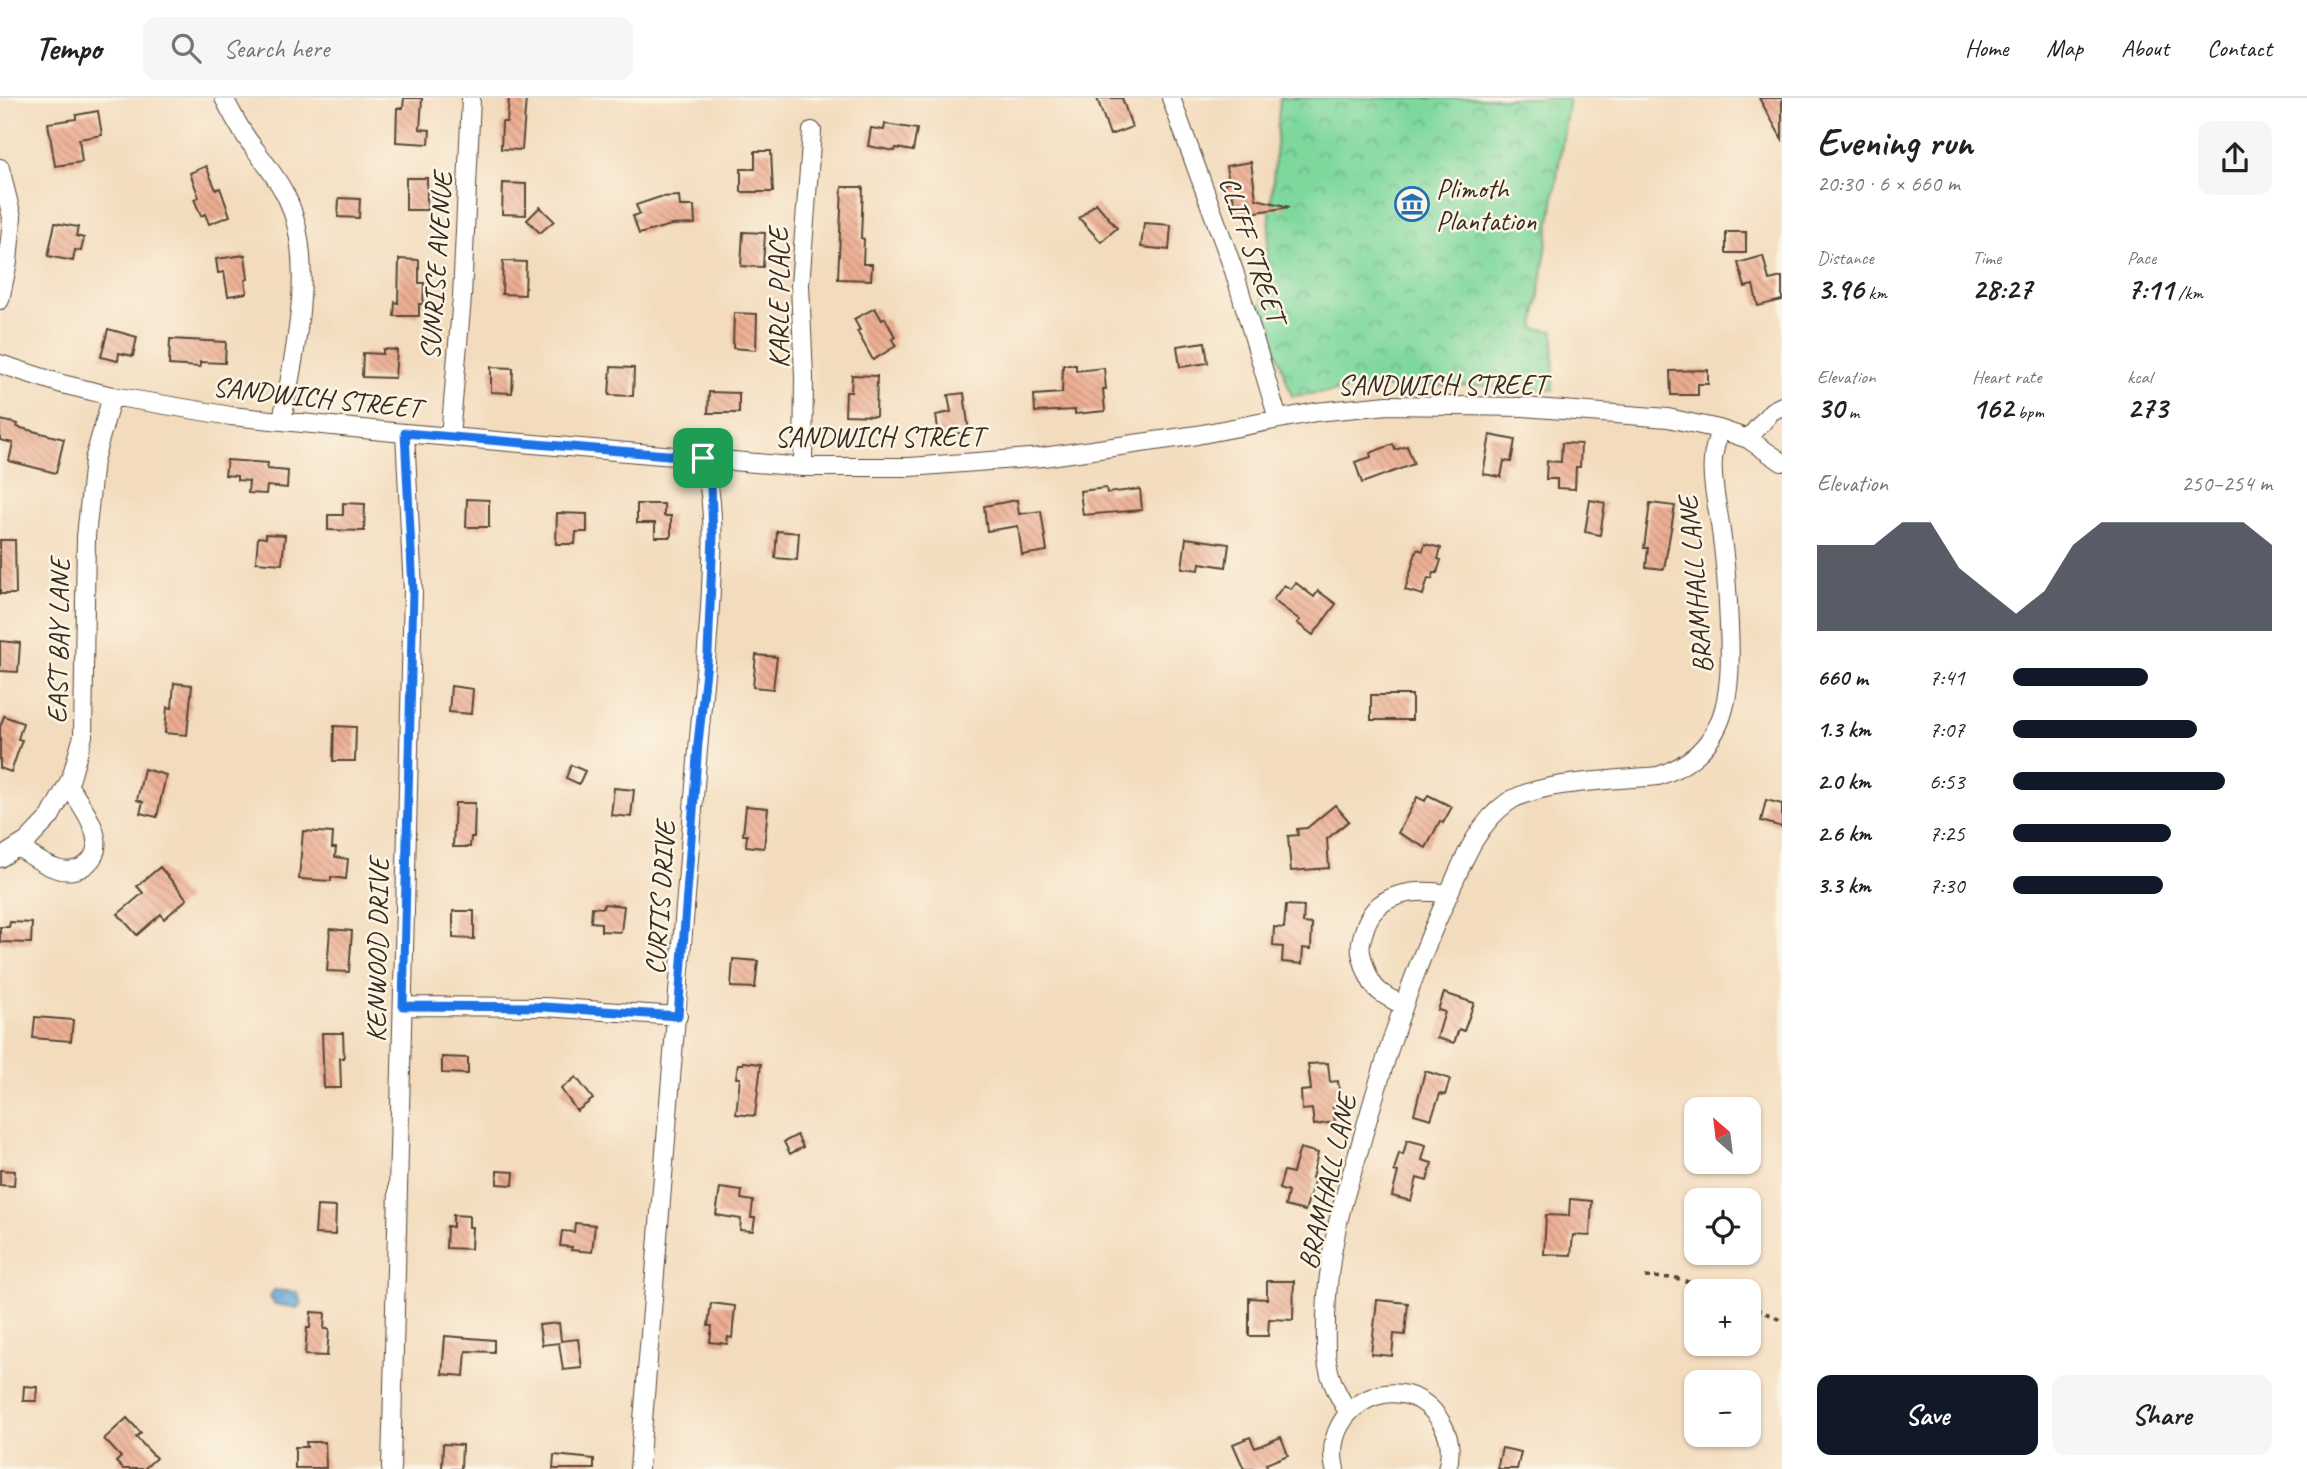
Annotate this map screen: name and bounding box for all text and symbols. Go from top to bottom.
search box [143,17,633,80]
text: Tempo [35,27,101,69]
icon: search [167,29,205,67]
text: Search here [223,32,329,65]
text: Home [1965,33,2008,63]
text: Map [2046,33,2083,63]
text: About [2121,33,2169,63]
text: Contact [2207,33,2272,63]
text: Evening run [1817,119,1973,166]
button: share [2198,121,2272,195]
street label: SUNRISE AVENUE [412,168,460,361]
text: 20:30 · 6 × 660 m [1817,169,1960,198]
street label: CLIFF STREET [1212,171,1297,333]
place label: Plimoth Plantation [1436,171,1537,238]
museum icon: Plimoth Plantation [1393,185,1431,223]
street label: KARLE PLACE [761,225,796,368]
text: Distance [1817,246,1874,270]
text: Time [1972,246,2001,270]
text: Pace [2127,246,2156,270]
text: 3.96 [1817,270,1864,308]
text: 28:27 [1972,270,2032,308]
text: 7:11 [2127,270,2173,308]
text: km [1864,281,1887,305]
text: /km [2173,281,2203,305]
text: Elevation [1817,365,1875,389]
text: Heart rate [1972,365,2041,389]
text: kcal [2127,365,2152,389]
street label: SANDWICH STREET [1337,367,1553,402]
street label: SANDWICH STREET [211,369,429,426]
text: 30 [1817,389,1844,427]
text: 162 [1972,389,2013,427]
text: 273 [2127,389,2167,427]
text: m [1844,400,1859,424]
text: bpm [2013,400,2044,424]
street label: SANDWICH STREET [774,419,990,454]
pin [673,428,733,488]
icon: arrive [684,439,722,477]
text: Elevation [1817,469,1888,498]
text: 250–254 m [2181,469,2272,498]
street label: BRAMHALL LANE [1670,492,1720,675]
street label: EAST BAY LANE [39,554,77,724]
text: 660 m [1817,663,1868,692]
text: 7:41 [1929,663,1965,692]
text: 1.3 km [1817,715,1871,744]
text: 7:07 [1929,715,1965,744]
text: 2.0 km [1817,767,1871,796]
text: 6:53 [1929,767,1965,796]
street label: CURTIS DRIVE [637,817,683,976]
text: 2.6 km [1817,819,1871,848]
text: 7:25 [1929,819,1965,848]
street label: KENWOOD DRIVE [358,854,396,1042]
text: 3.3 km [1817,871,1871,900]
text: 7:30 [1929,871,1965,900]
street label: BRAMHALL LANE [1290,1088,1365,1272]
north arrow [1684,1097,1760,1174]
map controls [1684,1097,1761,1447]
button: locate [1684,1188,1761,1265]
button: + [1684,1279,1761,1356]
button: − [1684,1370,1761,1447]
button: Save [1817,1375,2038,1455]
button: Share [2052,1375,2272,1455]

